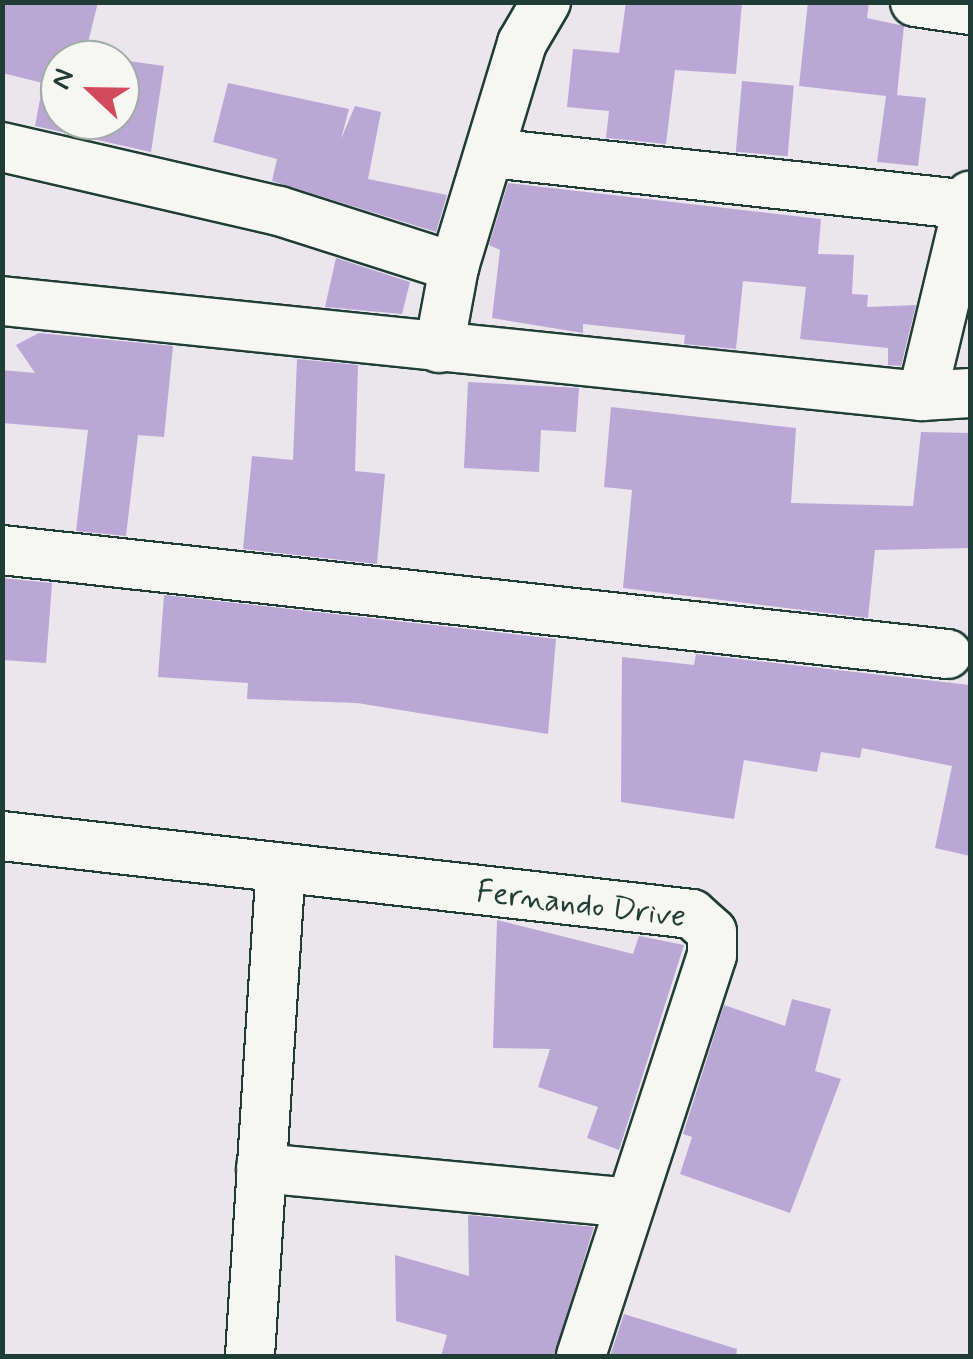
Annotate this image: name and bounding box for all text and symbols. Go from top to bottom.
north arrow [40,40,140,140]
text: N [43,64,84,95]
street label: Fernando Drive [475,873,687,937]

